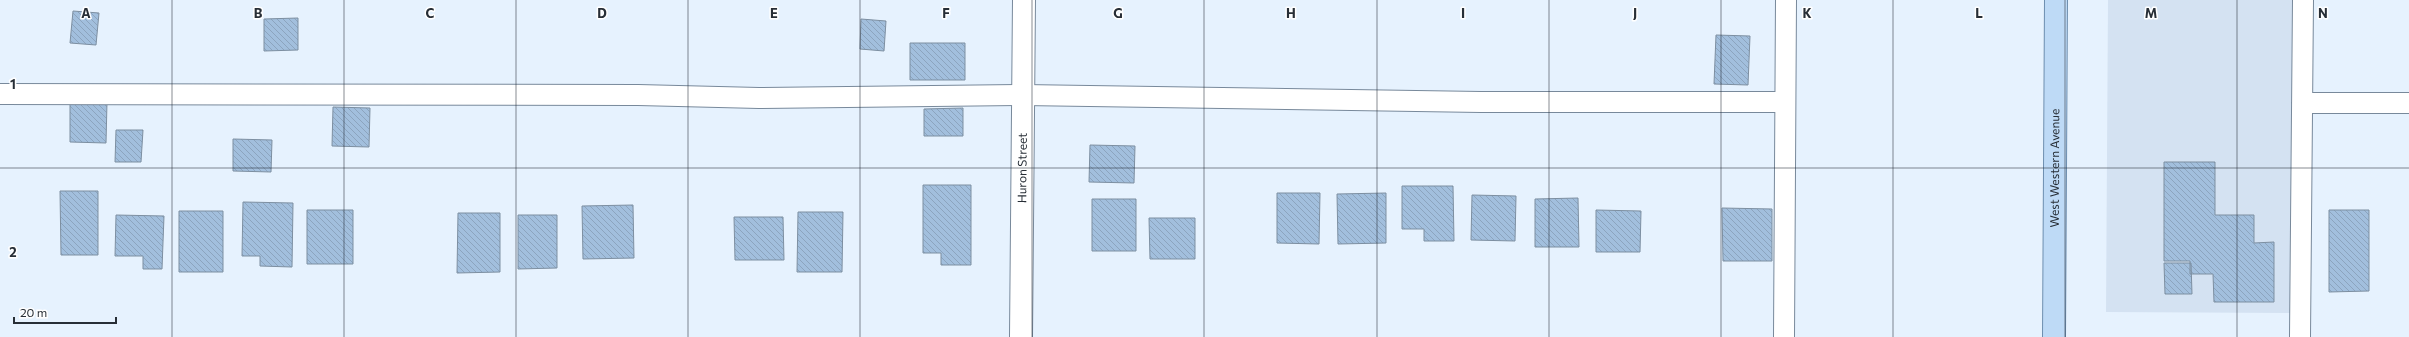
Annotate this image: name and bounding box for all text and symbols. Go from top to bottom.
text: A [81,5,91,21]
text: B [254,5,263,21]
text: C [426,5,435,21]
text: D [597,5,607,21]
text: E [770,5,778,21]
text: F [942,5,950,21]
text: G [1113,5,1123,21]
text: H [1286,5,1296,21]
text: I [1461,5,1465,21]
text: J [1633,5,1637,21]
text: K [1802,5,1812,21]
text: L [1975,5,1983,21]
text: M [2145,5,2157,21]
text: N [2318,5,2328,21]
text: 1 [10,76,16,92]
street label: West Western Avenue [2047,109,2061,227]
street label: Huron Street [1014,133,1029,203]
text: 2 [9,244,17,260]
scale bar [14,299,116,325]
text: 20 m [20,305,47,319]

